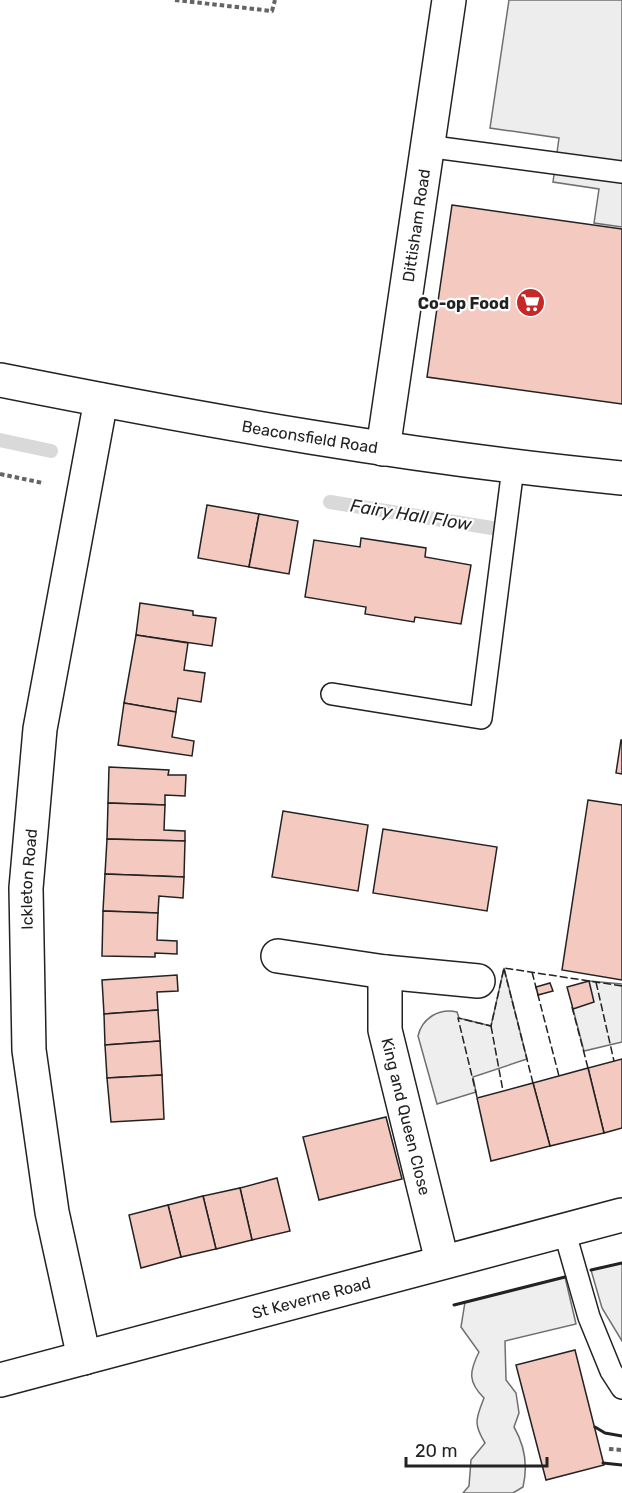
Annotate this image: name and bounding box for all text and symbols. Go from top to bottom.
street label: Dittisham Road [399,168,434,283]
supermarket icon: Co-op Food [514,287,546,319]
place label: Co-op Food [418,294,509,313]
street label: Beaconsfield Road [240,417,379,457]
water label: Fairy Hall Flow [349,495,474,536]
street label: Ickleton Road [17,828,41,930]
street label: King and Queen Close [377,1036,434,1197]
street label: St Keverne Road [250,1273,373,1323]
scale bar [406,1430,547,1468]
text: 20 m [415,1440,457,1462]

